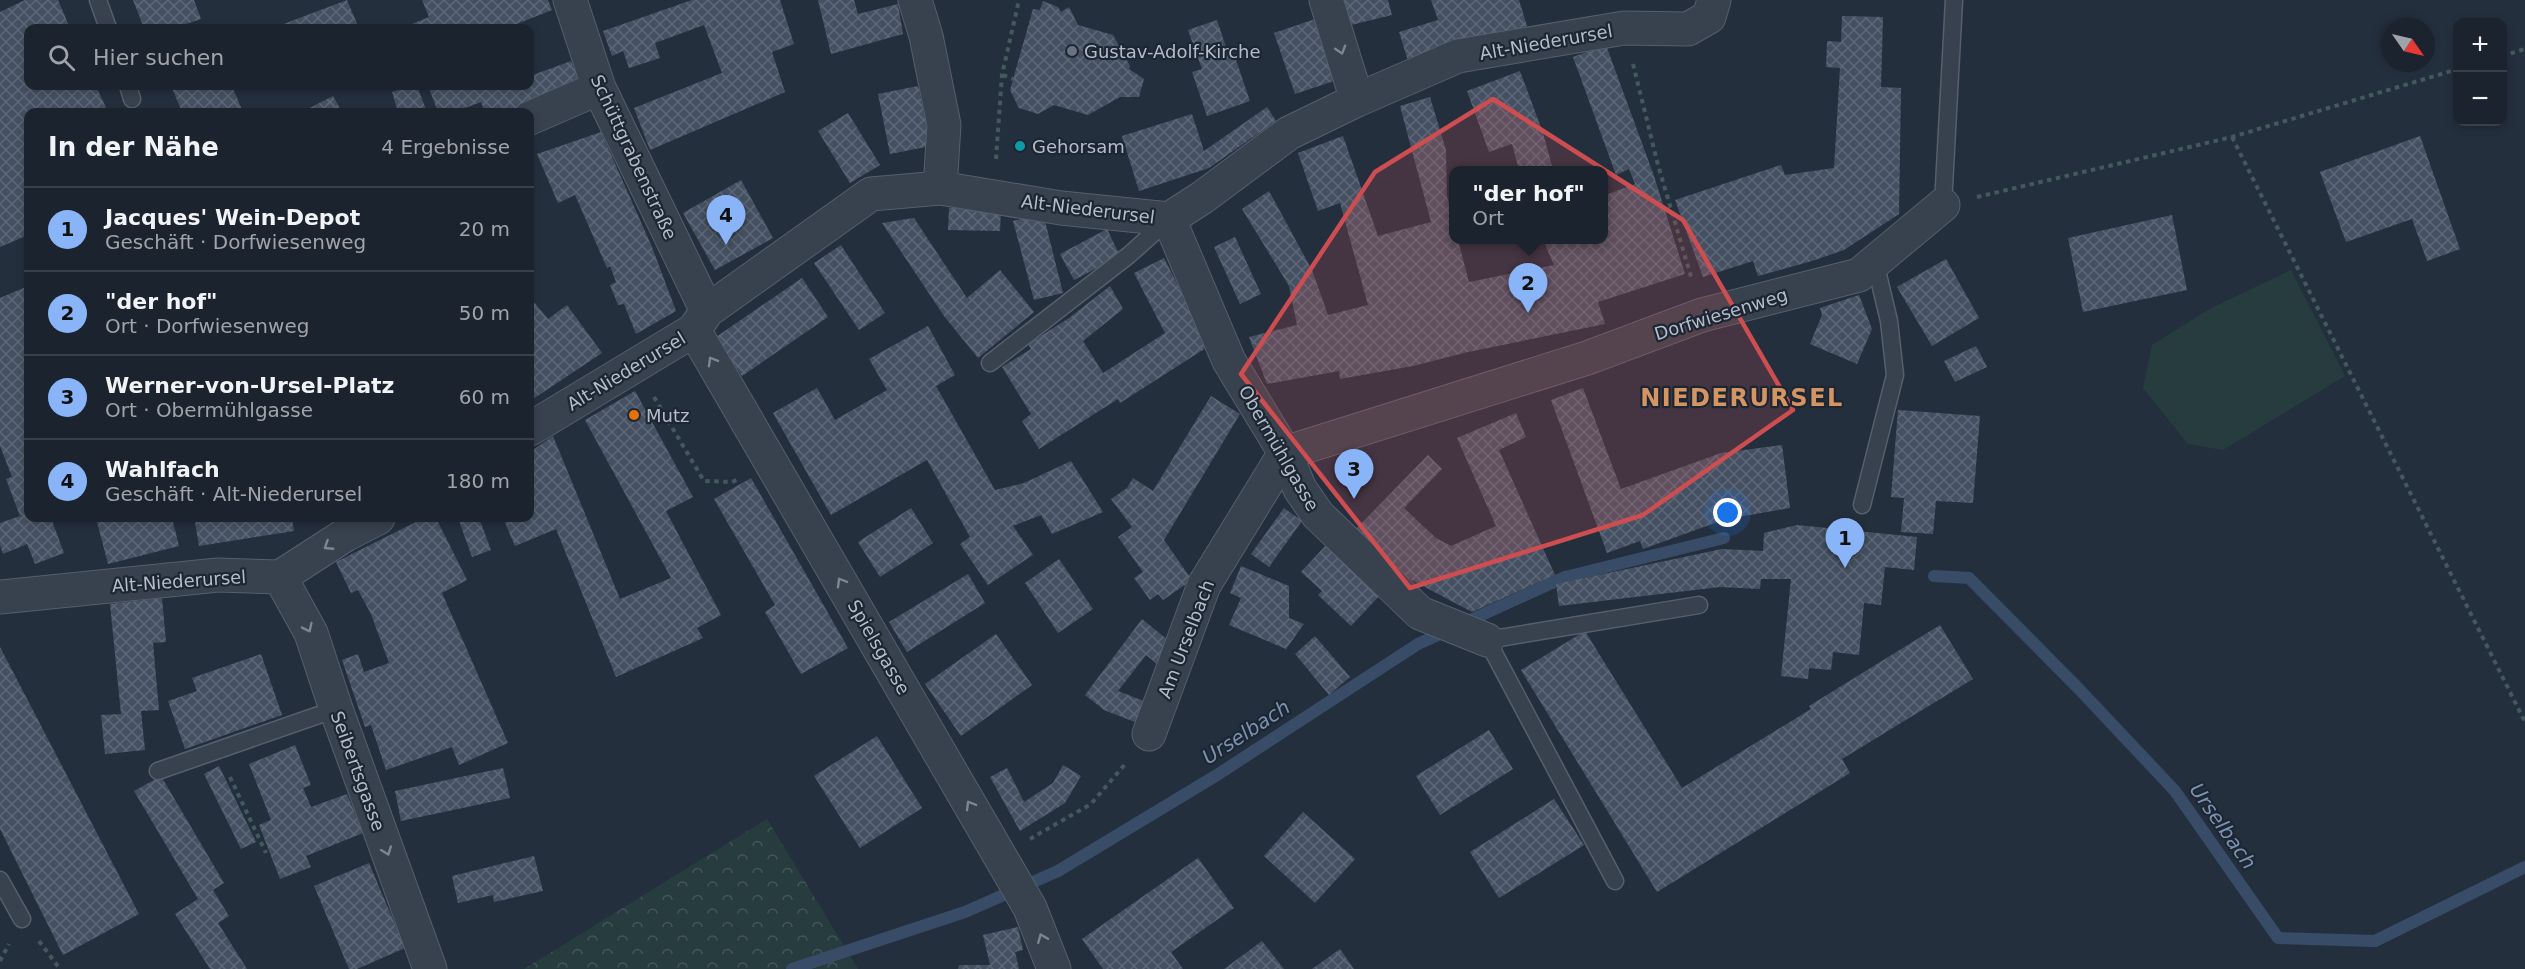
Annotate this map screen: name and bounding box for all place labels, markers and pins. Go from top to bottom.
place label: Gustav-Adolf-Kirche [1084,41,1261,62]
marker: Gustav-Adolf-Kirche [1065,44,1079,58]
place label: Gehorsam [1032,136,1125,157]
marker: Gehorsam [1013,139,1027,153]
pin: 4 [706,196,746,245]
pin: 2 [1508,264,1547,313]
place label: Mutz [646,405,689,426]
marker: Mutz [627,408,641,422]
pin: 3 [1334,450,1374,499]
pin: 1 [1826,518,1864,568]

